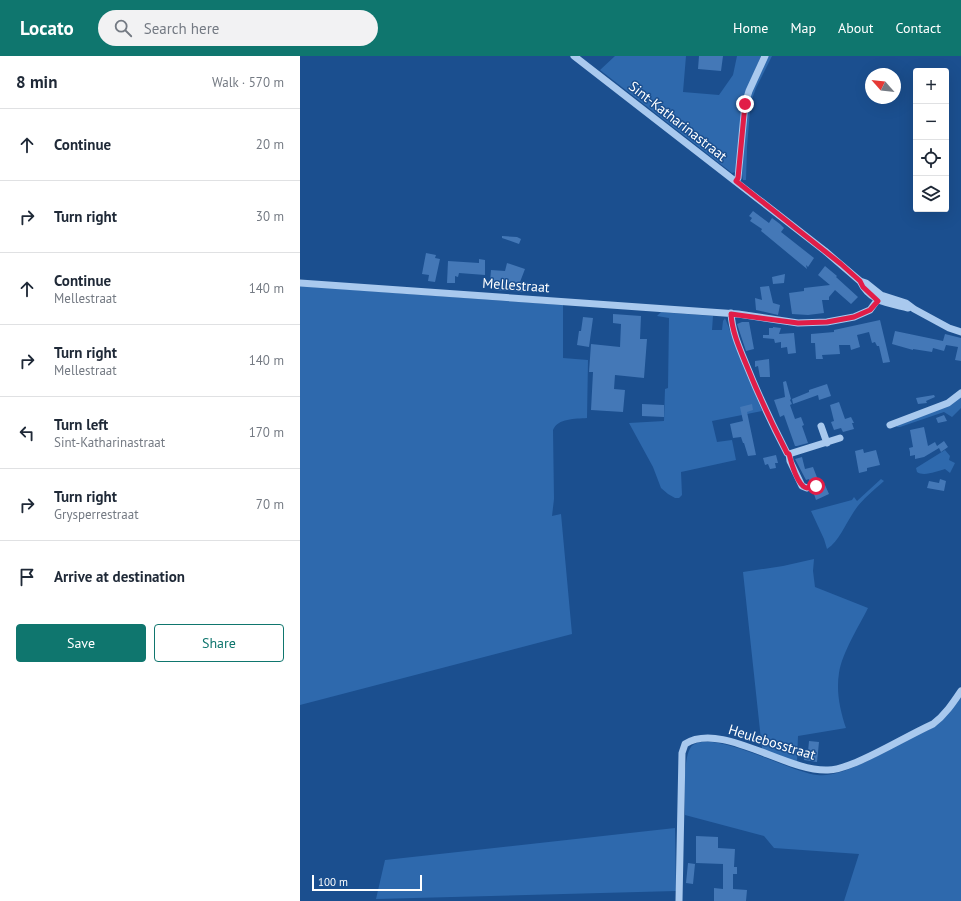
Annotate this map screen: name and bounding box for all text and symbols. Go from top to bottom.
search box [98,10,378,46]
text: Locato [20,16,74,40]
icon: search [112,17,134,39]
text: Search here [144,19,219,38]
text: Home [733,19,768,37]
text: Map [790,19,816,37]
text: About [838,19,874,37]
text: Contact [896,19,941,37]
north arrow [865,68,901,104]
map controls [913,68,949,212]
button: + [913,68,949,104]
text: 8 min [16,71,57,93]
text: Walk · 570 m [212,74,284,91]
street label: Sint-Katharinastraat [625,77,731,165]
route end [736,95,754,113]
button: − [913,104,949,140]
icon: ahead [16,134,38,156]
text: Continue [54,135,111,154]
text: 20 m [256,136,284,153]
button: locate [913,140,949,176]
button: layers [913,176,949,212]
icon: right [16,206,38,228]
text: Turn right [54,207,117,226]
text: 30 m [256,208,284,225]
text: Continue [54,271,111,290]
street label: Mellestraat [482,274,551,296]
icon: ahead [16,278,38,300]
text: 140 m [249,280,284,297]
text: Mellestraat [54,290,117,307]
text: Turn right [54,343,117,362]
icon: right [16,350,38,372]
text: 140 m [249,352,284,369]
text: Mellestraat [54,362,117,379]
text: Turn left [54,415,108,434]
icon: left [16,422,38,444]
text: 170 m [249,424,284,441]
text: Sint-Katharinastraat [54,434,165,451]
route start [807,477,825,495]
text: Turn right [54,487,117,506]
icon: right [16,494,38,516]
text: 70 m [256,496,284,513]
text: Grysperrestraat [54,506,139,523]
icon: arrive [16,566,38,588]
text: Arrive at destination [54,567,185,586]
button: Save [16,624,146,662]
button: Share [154,624,284,662]
street label: Heulebosstraat [726,720,818,764]
scale bar [312,873,422,892]
text: 100 m [318,875,348,889]

